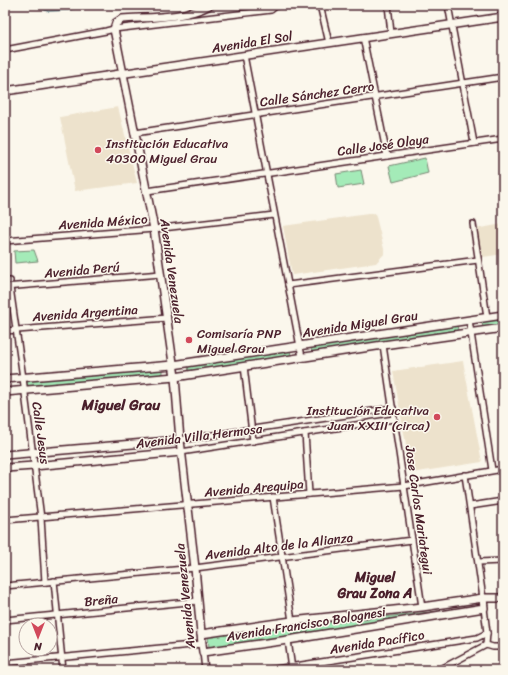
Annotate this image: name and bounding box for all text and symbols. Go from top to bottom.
street label: Avenida El Sol [209,24,294,60]
street label: Calle Sánchez Cerro [258,75,376,113]
street label: Calle José Olaya [336,127,431,163]
place label: Institución Educativa 40300 Miguel Grau [105,132,229,170]
marker: Institución Educativa 40300 Miguel Grau [93,145,103,155]
street label: Avenida México [57,207,149,237]
street label: Avenida Venezuela [153,216,191,325]
street label: Avenida Perú [42,255,121,285]
street label: Avenida Argentina [31,298,139,328]
street label: Avenida Miguel Grau [300,304,419,345]
place label: Comisaría PNP Miguel Grau [197,322,282,360]
marker: Comisaría PNP Miguel Grau [184,335,194,345]
district label: Miguel Grau [81,392,161,418]
place label: Institución Educativa Juan XXIII (circa) [306,399,430,437]
street label: Calle Jesus [25,400,57,467]
marker: Institución Educativa Juan XXIII (circa) [432,412,442,422]
street label: Avenida Villa Hermosa [134,417,264,455]
street label: Jose Carlos Mariategui [398,443,439,576]
street label: Avenida Arequipa [202,472,305,504]
street label: Avenida Alto de la Alianza [203,525,355,567]
street label: Avenida Venezuela [168,542,202,651]
district label: Miguel Grau Zona A [336,565,413,606]
street label: Breña [83,587,119,613]
street label: Avenida Francisco Bolognesi [224,600,388,648]
north arrow [18,617,58,657]
street label: Avenida Pacífico [327,623,427,661]
text: N [34,637,43,656]

